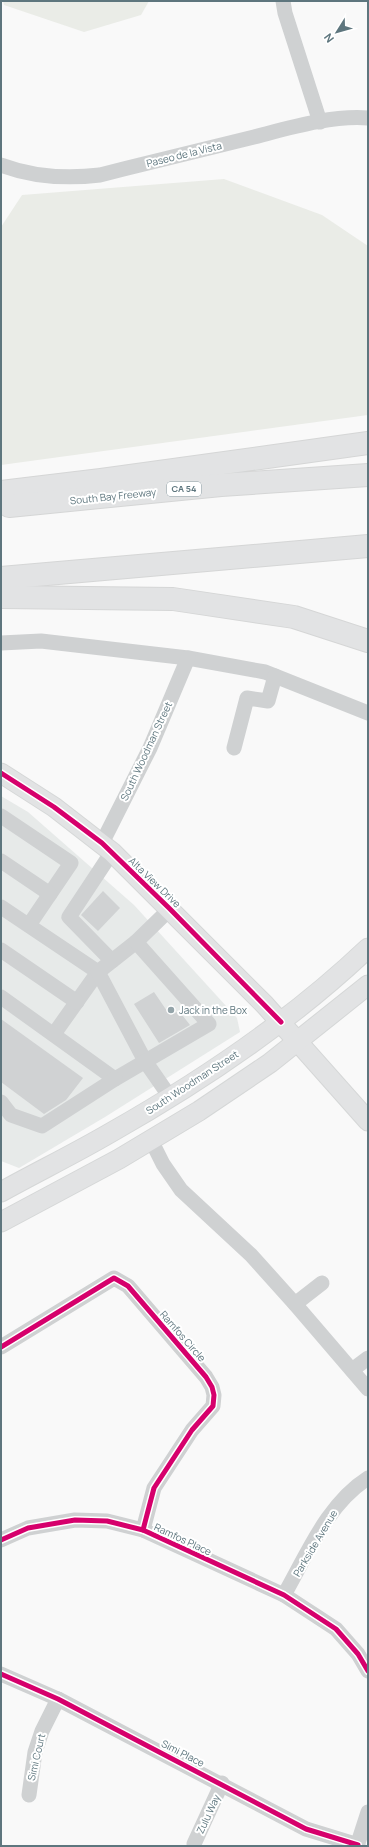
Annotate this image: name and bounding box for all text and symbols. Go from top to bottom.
north arrow [317,12,357,52]
text: N [320,31,337,46]
street label: Paseo de la Vista [145,138,223,170]
road number: CA 54 [167,482,201,496]
street label: South Bay Freeway [69,484,157,507]
street label: South Woodman Street [117,699,175,803]
street label: Alta View Drive [126,854,184,910]
place label: Jack in the Box [179,1003,248,1017]
marker: Jack in the Box [166,1005,176,1015]
street label: South Woodman Street [143,1047,241,1117]
street label: Ramfos Circle [157,1307,209,1365]
street label: Parkside Avenue [290,1507,341,1579]
street label: Ramfos Place [152,1520,214,1559]
street label: Simi Court [24,1732,48,1782]
street label: Simi Place [159,1736,207,1770]
street label: Zulu Way [193,1791,223,1836]

